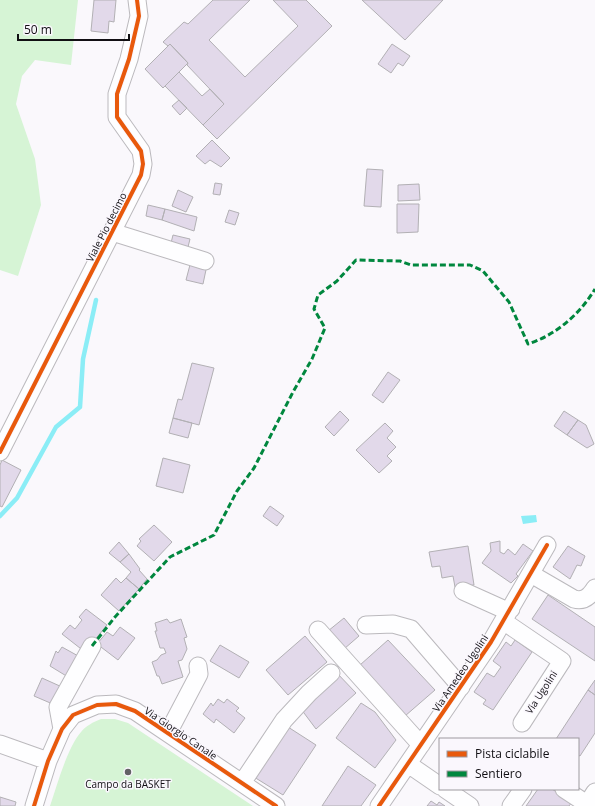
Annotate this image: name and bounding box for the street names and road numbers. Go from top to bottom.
street label: Viale Pio decimo [82,190,130,264]
street label: Via Amedeo Ugolini [429,632,491,714]
street label: Via Ugolini [522,668,560,716]
street label: Via Giorgio Canale [142,703,220,763]

